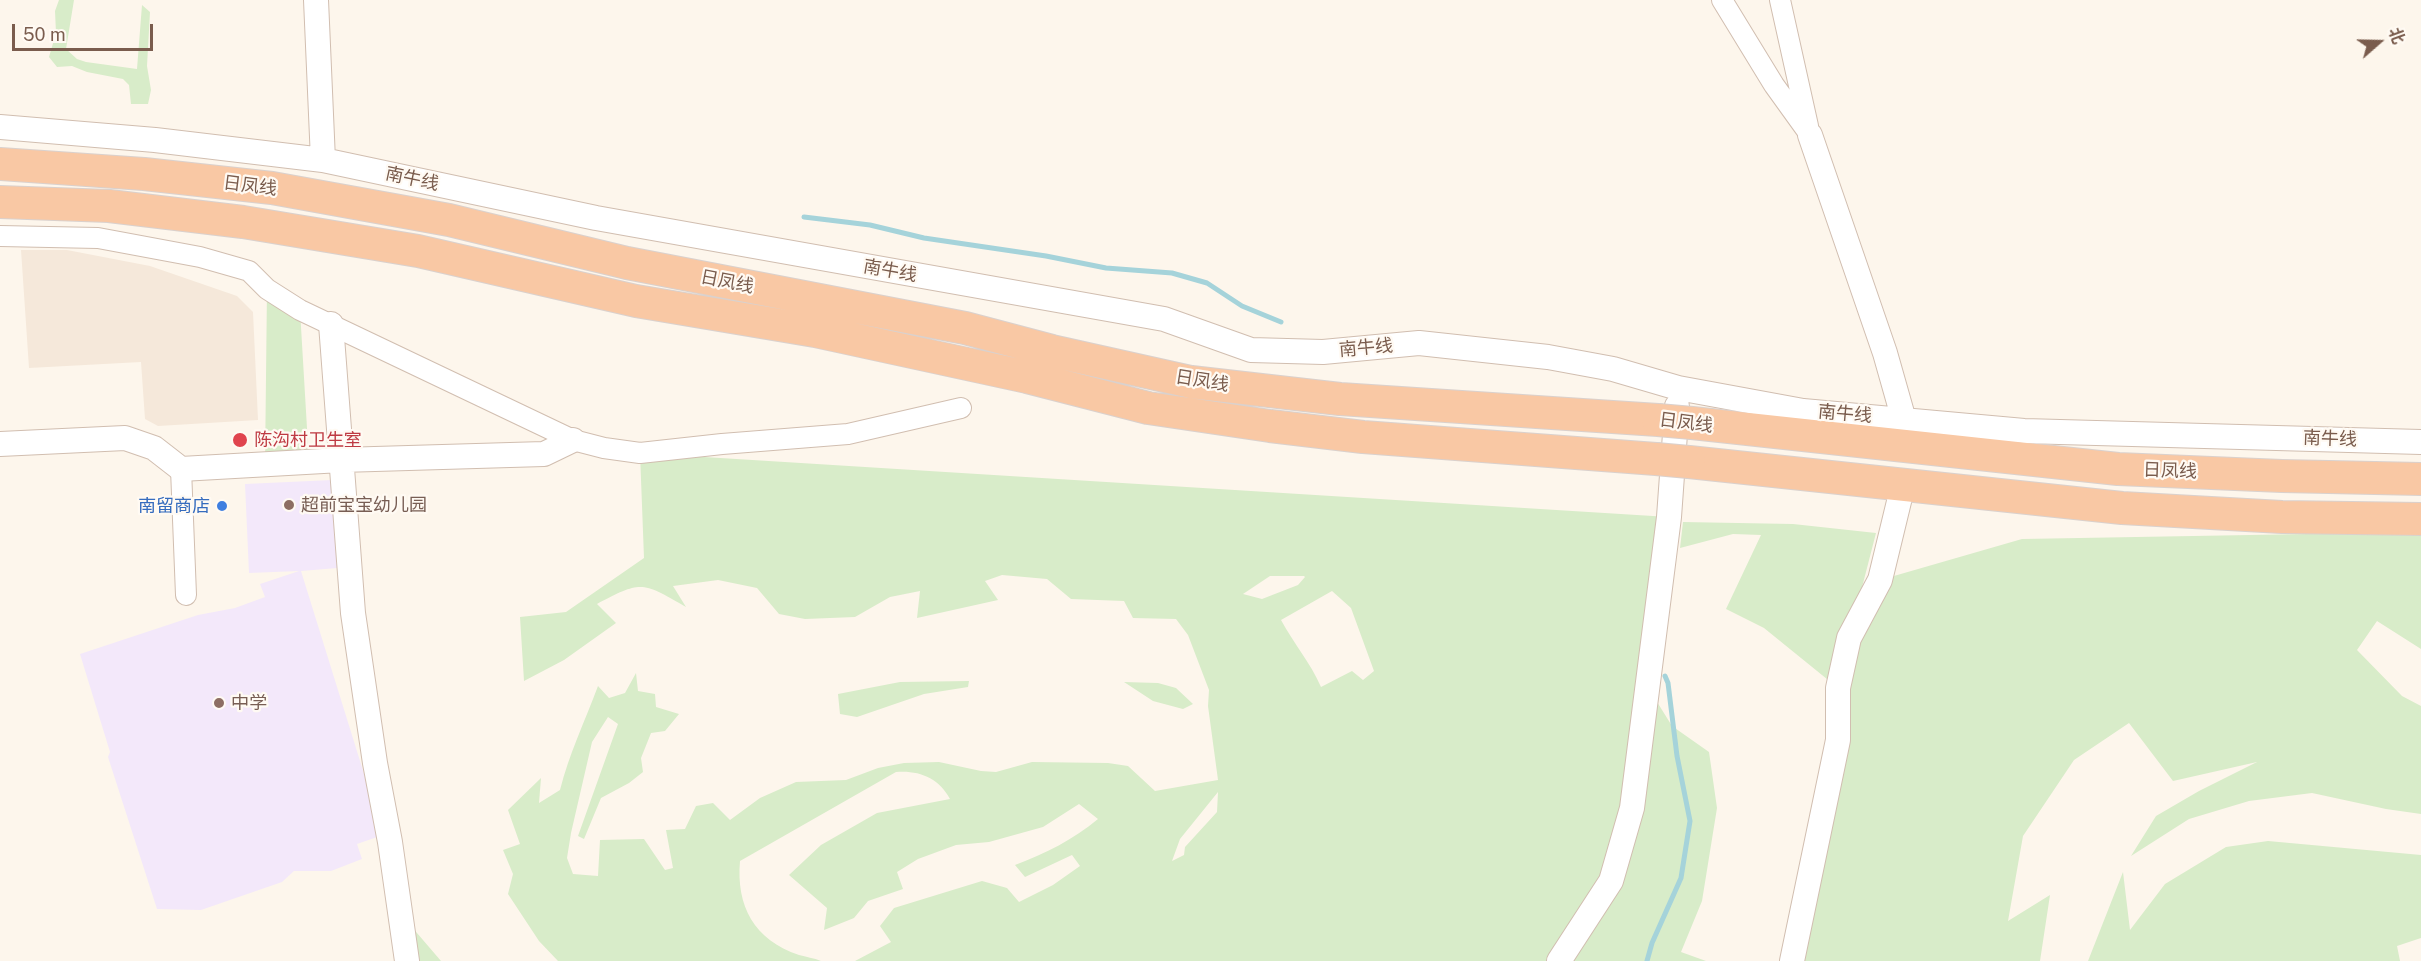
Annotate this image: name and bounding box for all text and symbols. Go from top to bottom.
scale bar [15,12,156,50]
north arrow [2349,12,2409,72]
text: 50 m [23,24,66,45]
text: 北 [2385,25,2408,46]
street label: 南牛线 [383,163,441,195]
street label: 日凤线 [222,172,278,200]
street label: 南牛线 [862,256,918,286]
street label: 日凤线 [698,266,756,298]
street label: 南牛线 [1338,335,1394,361]
street label: 日凤线 [1174,366,1230,396]
street label: 南牛线 [1817,401,1873,427]
street label: 日凤线 [1658,409,1714,437]
street label: 南牛线 [2303,427,2357,451]
place label: 陈沟村卫生室 [254,429,362,451]
marker: 陈沟村卫生室 [231,431,249,449]
street label: 日凤线 [2143,459,2197,483]
place label: 超前宝宝幼儿园 [301,494,427,516]
place label: 南留商店 [138,495,210,517]
marker: 超前宝宝幼儿园 [282,498,296,512]
marker: 南留商店 [215,499,229,513]
place label: 中学 [231,692,267,714]
marker: 中学 [212,696,226,710]

